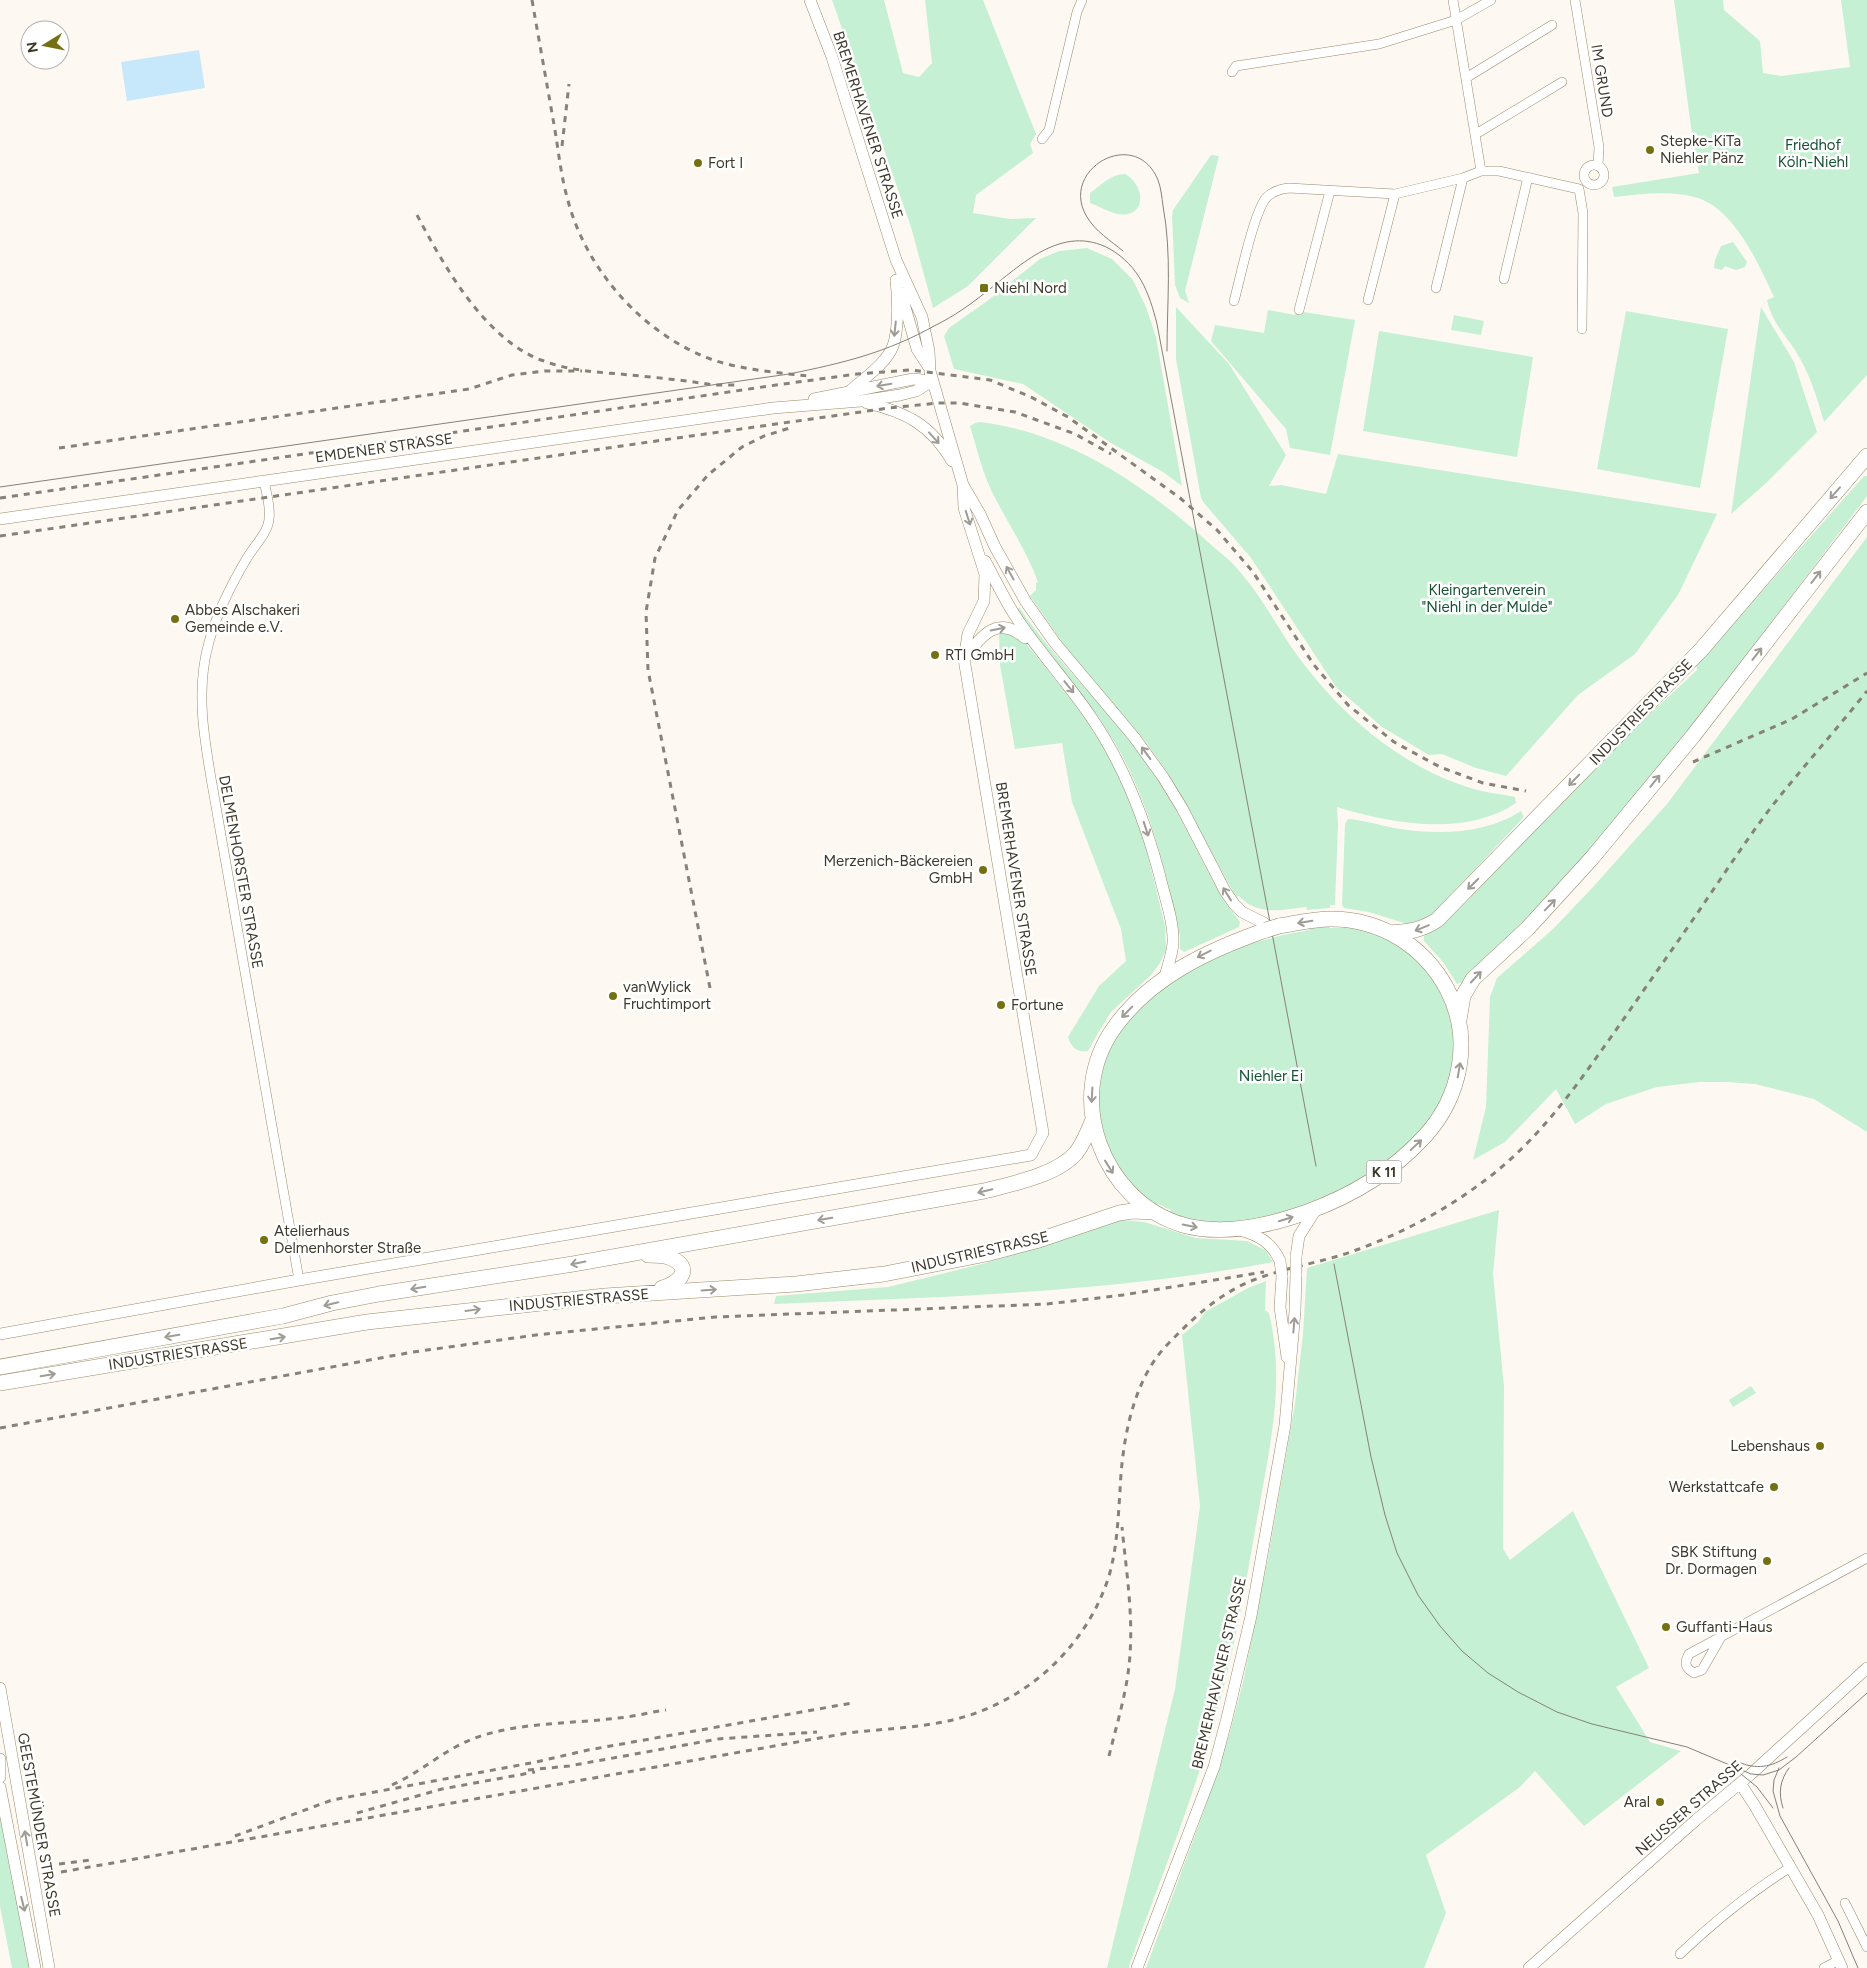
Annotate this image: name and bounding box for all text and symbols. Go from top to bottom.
north arrow [20,20,70,70]
street label: BREMERHAVENER STRASSE [829,29,907,221]
text: N [23,40,42,54]
street label: IM GRUND [1587,43,1617,119]
place label: Stepke-KiTa Niehler Pänz [1660,132,1744,167]
park label: Friedhof Köln-Niehl [1778,136,1848,171]
marker: Stepke-KiTa Niehler Pänz [1644,144,1656,156]
place label: Fort I [708,154,743,172]
marker: Fort I [692,157,704,169]
place label: Niehl Nord [994,279,1067,297]
marker: Niehl Nord [978,282,990,294]
one-way arrow [890,320,900,336]
one-way arrow [877,380,893,390]
street label: EMDENER STRASSE [314,429,454,467]
one-way arrow [928,431,940,444]
one-way arrow [1830,486,1841,499]
one-way arrow [963,510,973,526]
one-way arrow [1005,566,1014,581]
one-way arrow [1811,571,1822,584]
park label: Kleingartenverein "Niehl in der Mulde" [1422,581,1552,616]
place label: Abbes Alschakeri Gemeinde e.V. [185,601,300,636]
marker: Abbes Alschakeri Gemeinde e.V. [169,613,181,625]
one-way arrow [990,624,1006,634]
place label: RTI GmbH [945,646,1015,664]
one-way arrow [1751,648,1762,661]
marker: RTI GmbH [929,649,941,661]
street label: INDUSTRIESTRASSE [1586,655,1696,769]
one-way arrow [1063,680,1074,693]
one-way arrow [1141,746,1151,760]
street label: DELMENHORSTER STRASSE [215,774,267,970]
one-way arrow [1568,774,1580,787]
one-way arrow [1650,775,1661,788]
street label: BREMERHAVENER STRASSE [992,781,1040,977]
one-way arrow [1142,820,1152,836]
place label: Merzenich-Bäckereien GmbH [823,852,973,887]
marker: Merzenich-Bäckereien GmbH [977,864,989,876]
one-way arrow [1467,878,1479,890]
one-way arrow [1222,887,1232,901]
one-way arrow [1544,898,1556,911]
one-way arrow [1297,917,1313,927]
one-way arrow [1415,923,1430,933]
one-way arrow [1197,949,1212,959]
one-way arrow [1470,971,1482,984]
place label: vanWylick Fruchtimport [623,978,711,1013]
marker: vanWylick Fruchtimport [607,990,619,1002]
place label: Fortune [1011,996,1063,1014]
marker: Fortune [995,999,1007,1011]
one-way arrow [1121,1006,1133,1019]
one-way arrow [1454,1062,1464,1078]
park label: Niehler Ei [1239,1067,1303,1085]
one-way arrow [1087,1087,1096,1103]
one-way arrow [1409,1139,1422,1151]
one-way arrow [1105,1160,1115,1174]
road number: K 11 [1366,1160,1402,1184]
one-way arrow [978,1187,994,1196]
one-way arrow [1278,1213,1294,1223]
one-way arrow [818,1215,834,1225]
place label: Atelierhaus Delmenhorster Straße [274,1222,421,1257]
one-way arrow [1182,1222,1198,1231]
street label: INDUSTRIESTRASSE [909,1227,1051,1277]
marker: Atelierhaus Delmenhorster Straße [258,1234,270,1246]
one-way arrow [571,1258,587,1268]
one-way arrow [410,1284,426,1294]
street label: INDUSTRIESTRASSE [508,1285,650,1315]
one-way arrow [700,1285,716,1294]
one-way arrow [324,1300,340,1309]
one-way arrow [465,1305,481,1315]
one-way arrow [1289,1317,1298,1333]
one-way arrow [165,1332,181,1342]
one-way arrow [269,1332,285,1342]
street label: INDUSTRIESTRASSE [107,1334,249,1374]
one-way arrow [40,1370,56,1380]
place label: Lebenshaus [1730,1437,1810,1455]
marker: Lebenshaus [1814,1440,1826,1452]
place label: Werkstattcafe [1669,1478,1764,1496]
marker: Werkstattcafe [1768,1481,1780,1493]
place label: SBK Stiftung Dr. Dormagen [1665,1543,1757,1578]
marker: SBK Stiftung Dr. Dormagen [1761,1555,1773,1567]
street label: BREMERHAVENER STRASSE [1188,1575,1250,1771]
place label: Guffanti-Haus [1676,1618,1773,1636]
marker: Guffanti-Haus [1660,1621,1672,1633]
street label: GEESTEMÜNDER STRASSE [14,1731,64,1919]
street label: NEUSSER STRASSE [1632,1757,1746,1859]
place label: Aral [1624,1793,1650,1811]
marker: Aral [1654,1796,1666,1808]
one-way arrow [20,1831,30,1847]
one-way arrow [19,1895,28,1911]

